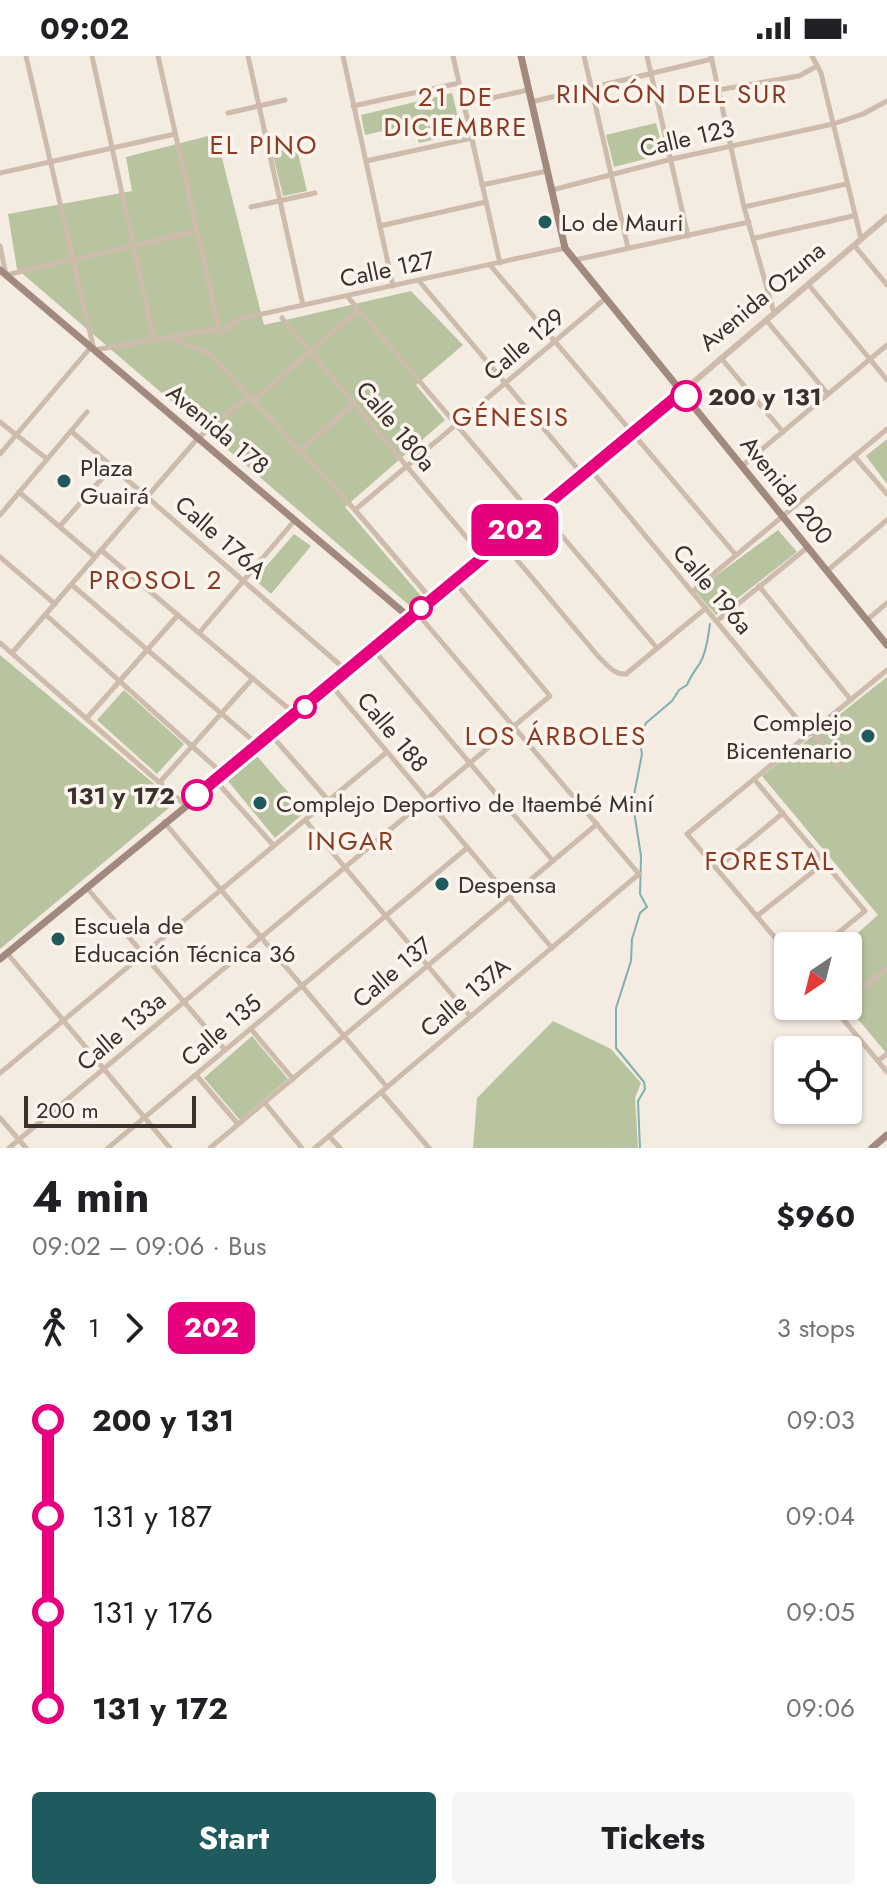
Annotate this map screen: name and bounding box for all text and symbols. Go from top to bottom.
text: 09:02 [40,7,129,50]
district label: RINCÓN DEL SUR [556,75,788,113]
district label: 21 DE DICIEMBRE [384,78,528,146]
street label: Calle 123 [636,110,738,166]
district label: EL PINO [209,126,319,164]
place label: Lo de Mauri [561,205,683,240]
marker: Lo de Mauri [536,213,554,231]
street label: Avenida Ozuna [691,233,833,359]
street label: Calle 127 [337,242,438,296]
street label: Calle 129 [476,299,572,389]
street label: Calle 180a [348,373,444,479]
street label: Avenida 178 [159,375,277,483]
place label: 200 y 131 [708,379,822,414]
marker: 200 y 131 [671,381,701,411]
district label: GÉNESIS [452,398,570,436]
street label: Avenida 200 [732,428,842,552]
place label: Plaza Guairá [80,450,149,513]
marker: Plaza Guairá [55,472,73,490]
street label: Calle 176A [167,487,275,587]
line badge: 202 [469,504,561,556]
text: 202 [487,509,543,550]
street label: Calle 196a [665,536,761,642]
district label: PROSOL 2 [89,561,223,599]
unlabelled marker [410,597,432,619]
street label: Calle 188 [349,684,437,780]
unlabelled marker [294,696,316,718]
place label: Complejo Bicentenario [726,705,852,768]
district label: LOS ÁRBOLES [465,717,647,755]
marker: Complejo Bicentenario [859,727,877,745]
place label: 131 y 172 [66,778,175,813]
marker: 131 y 172 [182,780,212,810]
place label: Complejo Deportivo de Itaembé Miní [276,786,654,821]
marker: Complejo Deportivo de Itaembé Miní [251,794,269,812]
district label: INGAR [307,822,395,860]
district label: FORESTAL [705,842,836,880]
place label: Despensa [458,867,556,902]
marker: Despensa [433,875,451,893]
place label: Escuela de Educación Técnica 36 [74,908,296,971]
street label: Calle 137 [344,928,440,1016]
marker: Escuela de Educación Técnica 36 [49,930,67,948]
north arrow [774,932,862,1020]
map controls [774,932,862,1124]
street label: Calle 137A [412,949,518,1045]
street label: Calle 133a [69,983,173,1079]
street label: Calle 135 [173,986,269,1074]
button: locate [774,1036,862,1124]
scale bar [24,1092,196,1128]
text: 200 m [36,1094,99,1126]
text: 4 min [32,1165,149,1229]
text: $960 [776,1195,855,1238]
text: 09:02 – 09:06 · Bus [32,1227,267,1265]
icon: walk [32,1306,76,1350]
icon: forward [112,1306,156,1350]
text: 202 [184,1307,239,1348]
text: 1 [88,1309,100,1347]
text: 3 stops [777,1309,855,1347]
text: 200 y 131 [92,1399,234,1442]
text: 09:03 [787,1401,855,1439]
text: 131 y 187 [92,1495,212,1538]
text: 09:04 [786,1497,855,1535]
text: 131 y 176 [92,1591,213,1634]
text: 09:05 [786,1593,855,1631]
text: 131 y 172 [92,1687,228,1730]
text: 09:06 [786,1689,855,1727]
button: Start [32,1792,436,1884]
button: Tickets [452,1792,855,1884]

